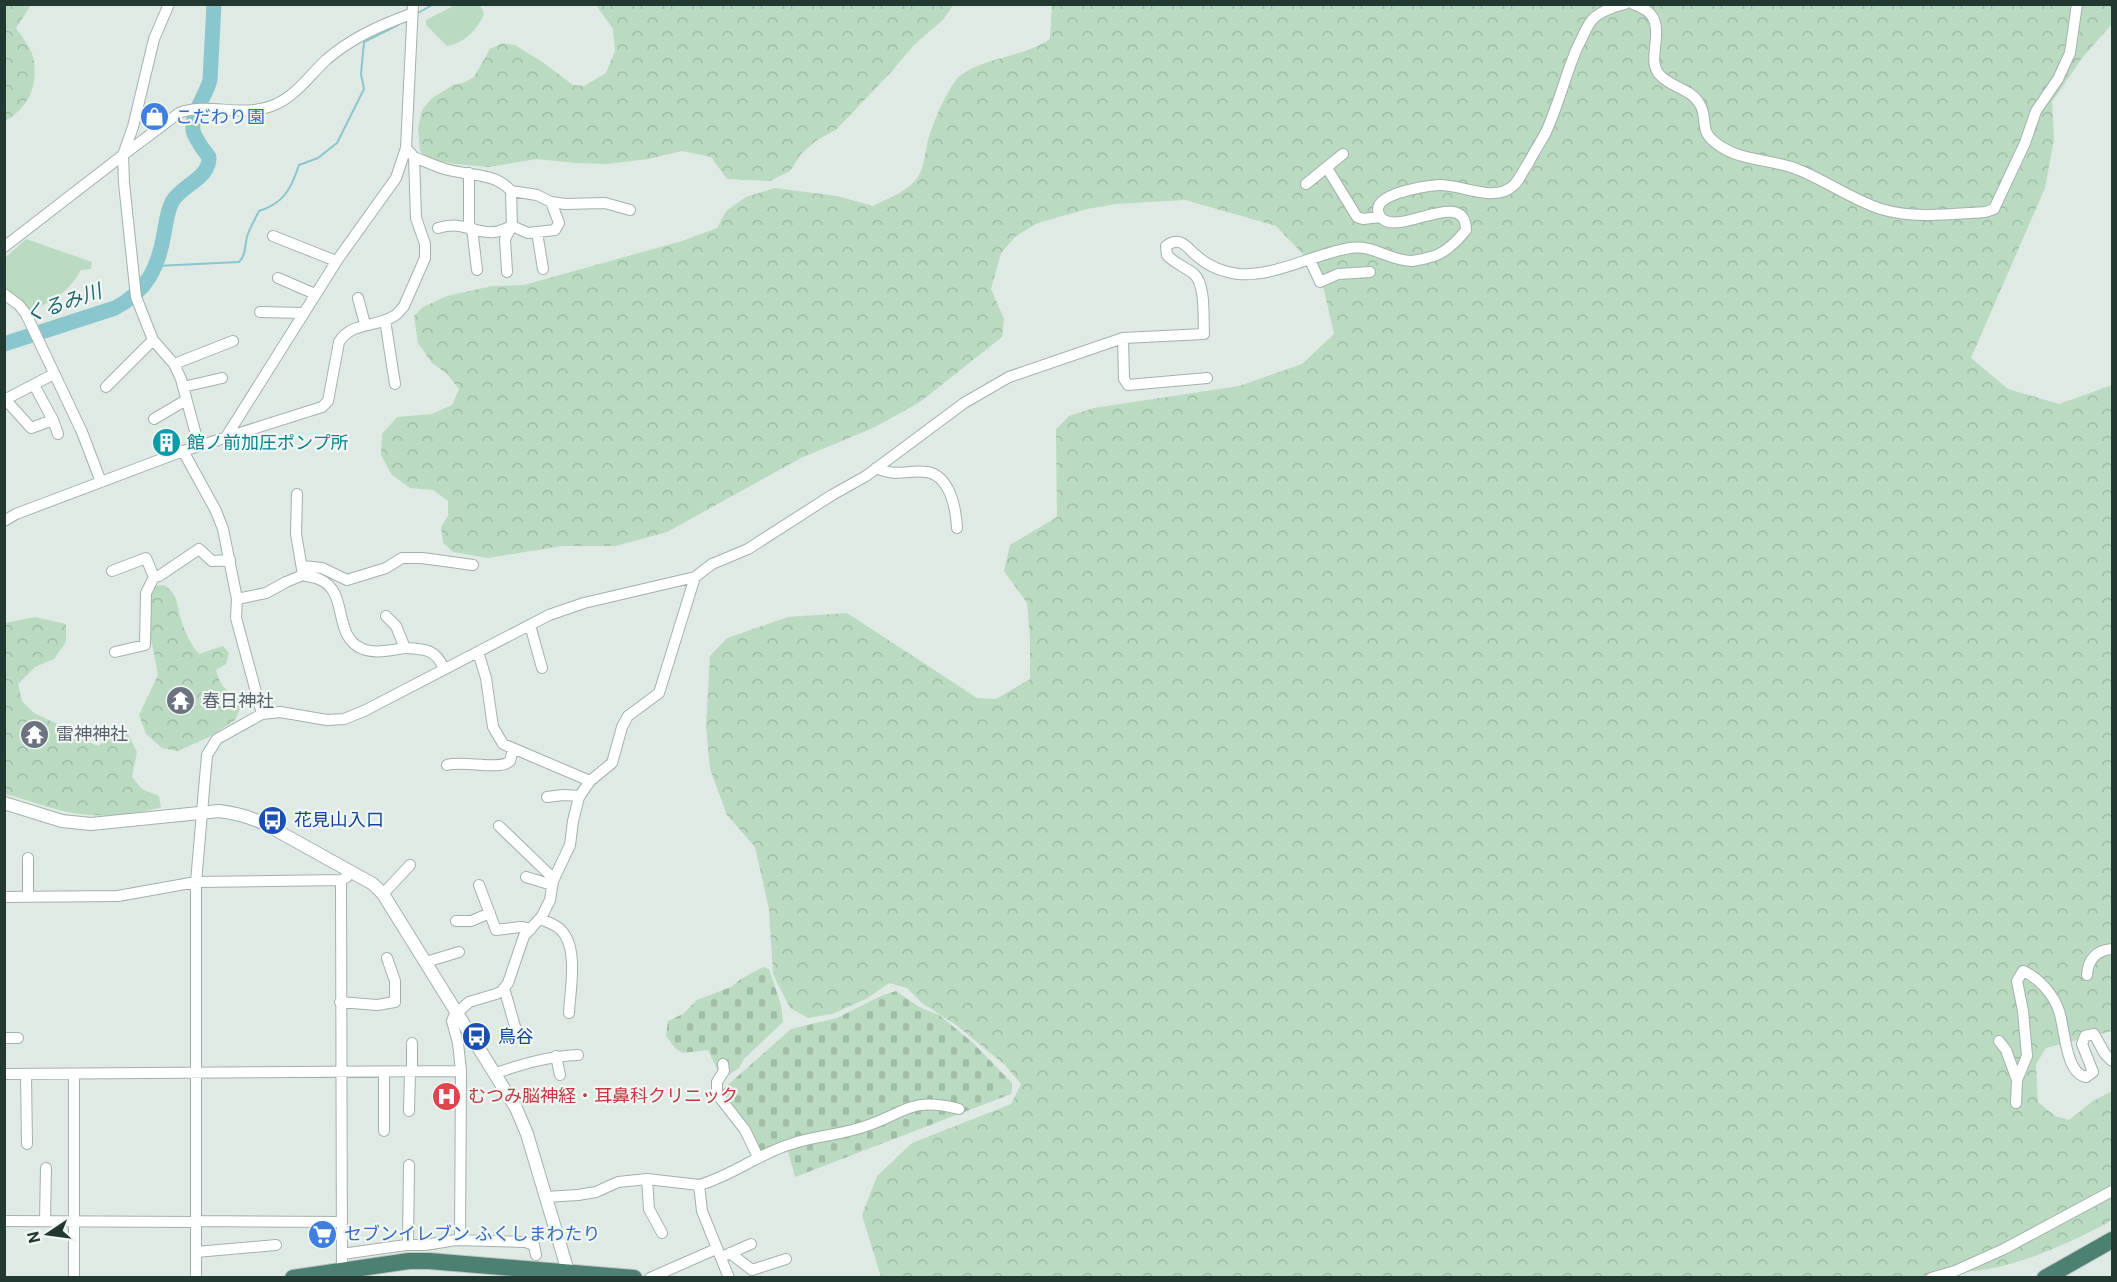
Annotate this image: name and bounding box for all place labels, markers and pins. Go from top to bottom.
shop icon: こだわり園 [138,101,170,133]
place label: こだわり園 [175,106,265,127]
building icon: 館ノ前加圧ポンプ所 [150,427,182,459]
place label: 館ノ前加圧ポンプ所 [187,432,348,453]
temple icon: 春日神社 [165,685,197,717]
place label: 春日神社 [202,690,274,711]
temple icon: 雷神神社 [19,718,51,750]
place label: 雷神神社 [56,723,128,744]
bus stop icon: 花見山入口 [257,804,289,836]
place label: 花見山入口 [294,809,384,830]
bus stop icon: 鳥谷 [461,1021,493,1053]
place label: 鳥谷 [498,1026,534,1047]
hospital icon: むつみ脳神経・耳鼻科クリニック [431,1080,463,1112]
place label: むつみ脳神経・耳鼻科クリニック [468,1085,738,1106]
supermarket icon: セブンイレブン ふくしまわたり [307,1218,339,1250]
place label: セブンイレブン ふくしまわたり [344,1223,600,1244]

